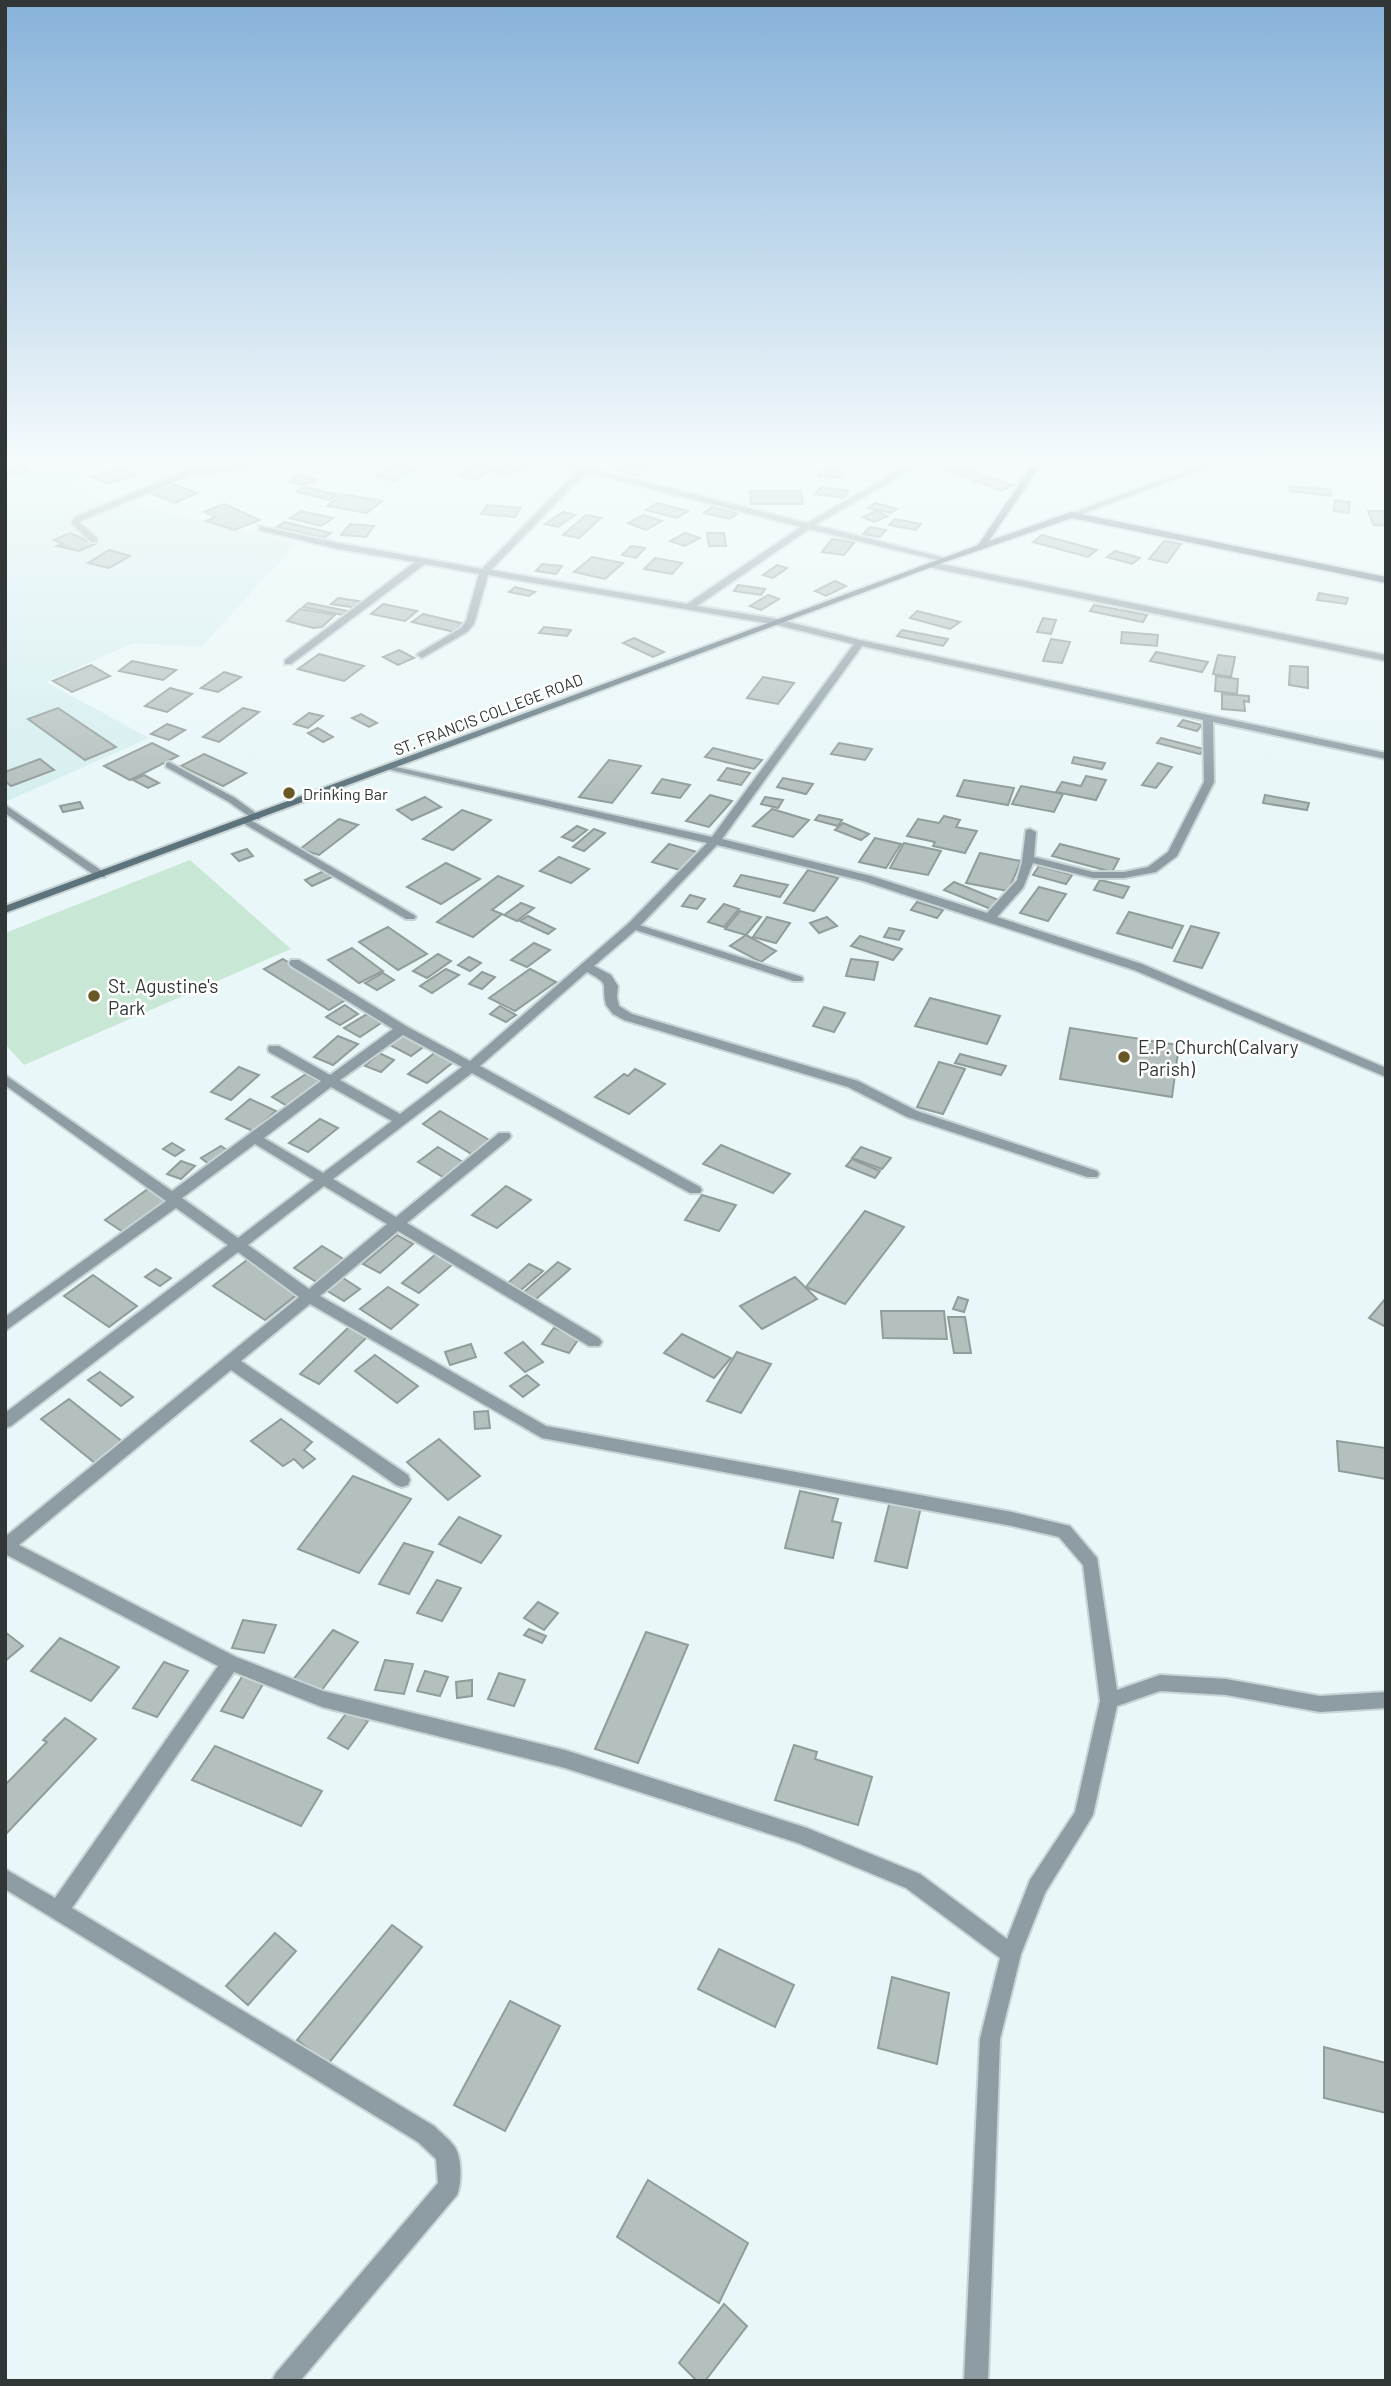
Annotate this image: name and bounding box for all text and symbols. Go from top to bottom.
street label: ST. FRANCIS COLLEGE ROAD [391,669,585,759]
place label: Drinking Bar [303,784,388,803]
marker: Drinking Bar [281,785,297,801]
place label: St. Agustine's Park [108,974,219,1019]
marker: St. Agustine's Park [86,988,102,1004]
place label: E.P. Church(Calvary Parish) [1138,1035,1299,1080]
marker: E.P. Church(Calvary Parish) [1116,1049,1132,1065]

